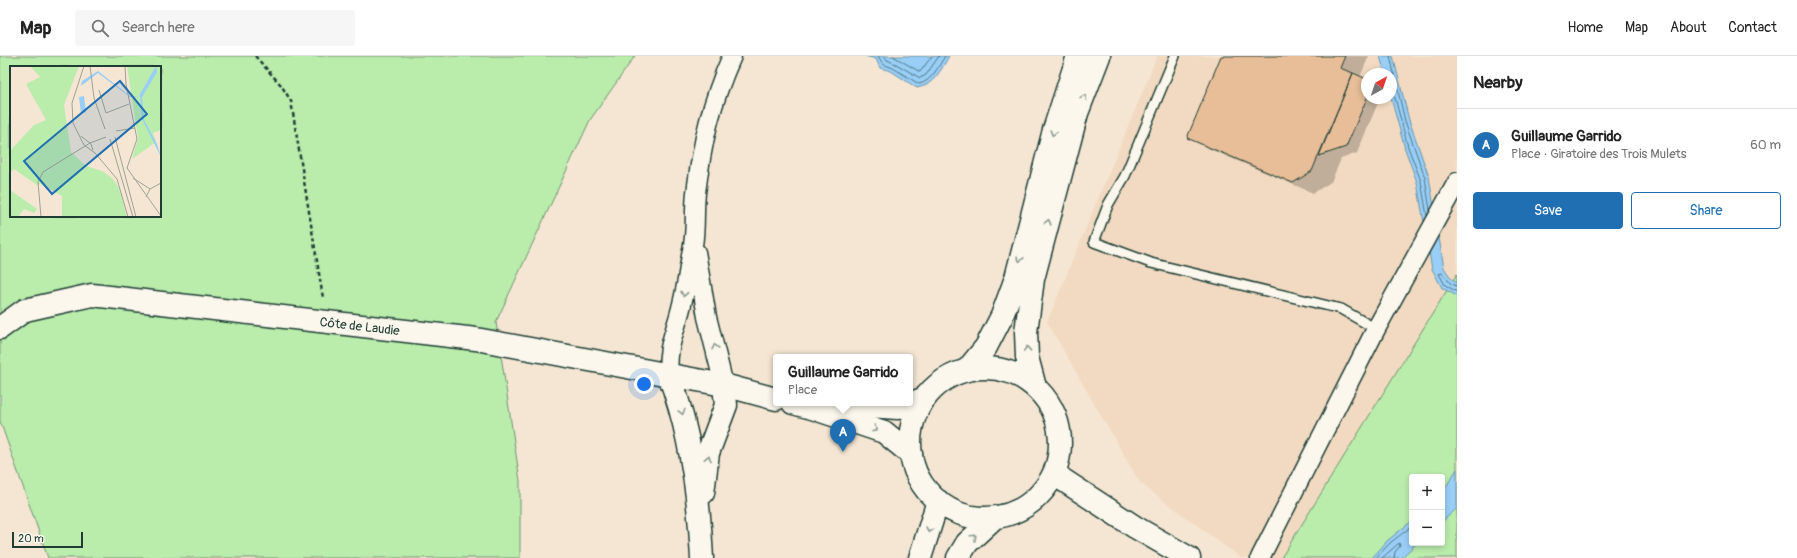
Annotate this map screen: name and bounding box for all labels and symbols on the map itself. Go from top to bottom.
inset map [10,66,161,217]
north arrow [1361,68,1397,104]
one-way arrow [1079,93,1087,100]
one-way arrow [1049,129,1058,136]
one-way arrow [1043,219,1052,226]
one-way arrow [1017,255,1025,262]
one-way arrow [680,291,689,297]
street label: Côte de Laudie [319,314,401,339]
one-way arrow [711,344,720,351]
one-way arrow [1023,346,1031,352]
your location [634,374,654,394]
one-way arrow [677,409,685,415]
pin: A [830,419,856,452]
one-way arrow [871,424,878,433]
one-way arrow [703,455,712,461]
one-way arrow [926,527,934,533]
scale bar [12,530,83,549]
one-way arrow [969,534,977,541]

